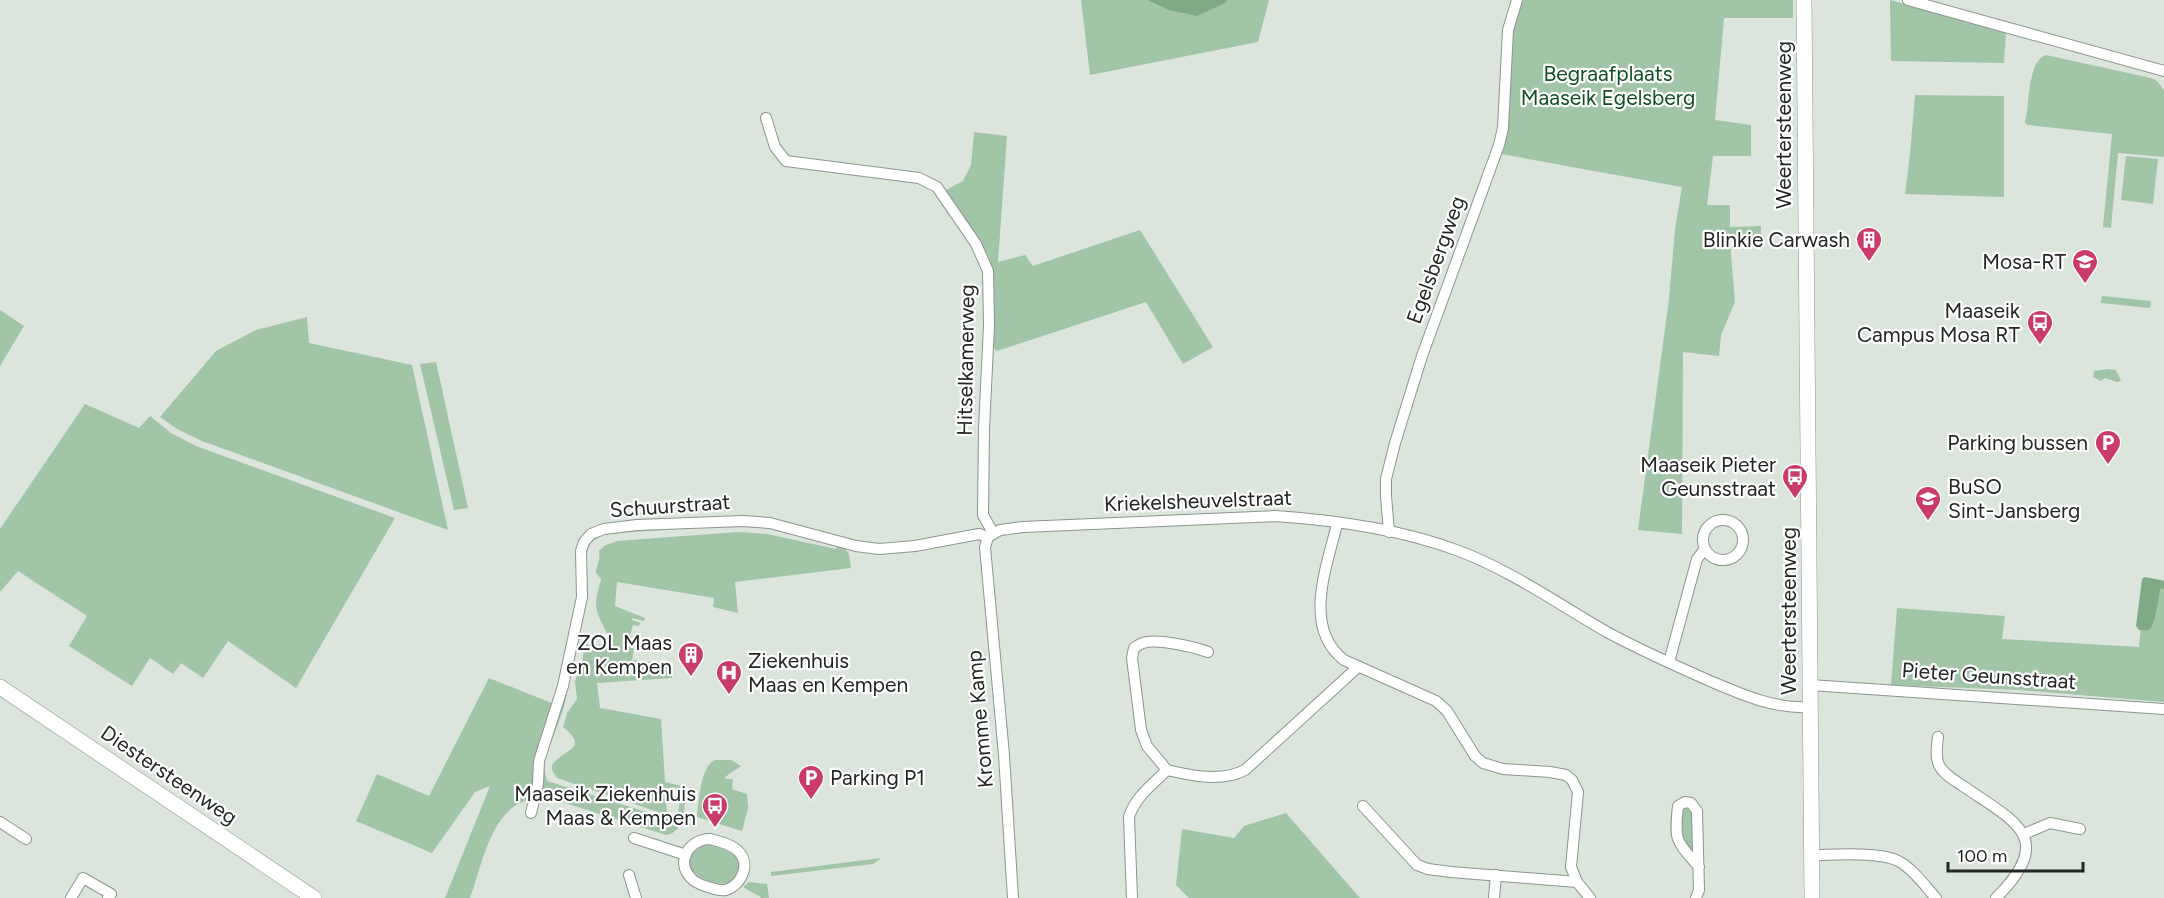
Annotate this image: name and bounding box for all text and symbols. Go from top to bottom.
street label: Weertersteenweg [1771,41,1796,209]
park label: Begraafplaats Maaseik Egelsberg [1521,61,1695,110]
street label: Egelsbergweg [1401,193,1470,327]
building icon: Blinkie Carwash [1854,225,1884,263]
place label: Blinkie Carwash [1703,227,1850,252]
school or university icon: Mosa-RT [2070,247,2100,285]
place label: Mosa-RT [1982,249,2066,274]
street label: Hitselkamerweg [952,284,979,436]
place label: Maaseik Campus Mosa RT [1857,298,2021,347]
bus stop icon: Maaseik Campus Mosa RT [2025,308,2055,346]
parking icon: Parking bussen [2093,428,2123,466]
place label: Parking bussen [1947,430,2088,455]
place label: Maaseik Pieter Geunsstraat [1640,452,1776,501]
bus stop icon: Maaseik Pieter Geunsstraat [1780,462,1810,500]
place label: BuSO Sint-Jansberg [1948,474,2080,523]
school or university icon: BuSO Sint-Jansberg [1913,484,1943,522]
street label: Kriekelsheuvelstraat [1104,485,1292,516]
street label: Schuurstraat [609,489,731,522]
street label: Weertersteenweg [1776,527,1801,695]
place label: ZOL Maas en Kempen [566,630,672,679]
building icon: ZOL Maas en Kempen [676,640,706,678]
place label: Ziekenhuis Maas en Kempen [748,648,908,697]
street label: Kromme Kamp [961,649,998,789]
street label: Pieter Geunsstraat [1901,657,2077,694]
hospital icon: Ziekenhuis Maas en Kempen [714,658,744,696]
street label: Diestersteenweg [96,720,242,829]
parking icon: Parking P1 [796,763,826,801]
place label: Parking P1 [830,765,925,790]
place label: Maaseik Ziekenhuis Maas & Kempen [514,781,696,830]
bus stop icon: Maaseik Ziekenhuis Maas & Kempen [700,791,730,829]
scale bar [1948,835,2083,873]
text: 100 m [1957,845,2007,867]

